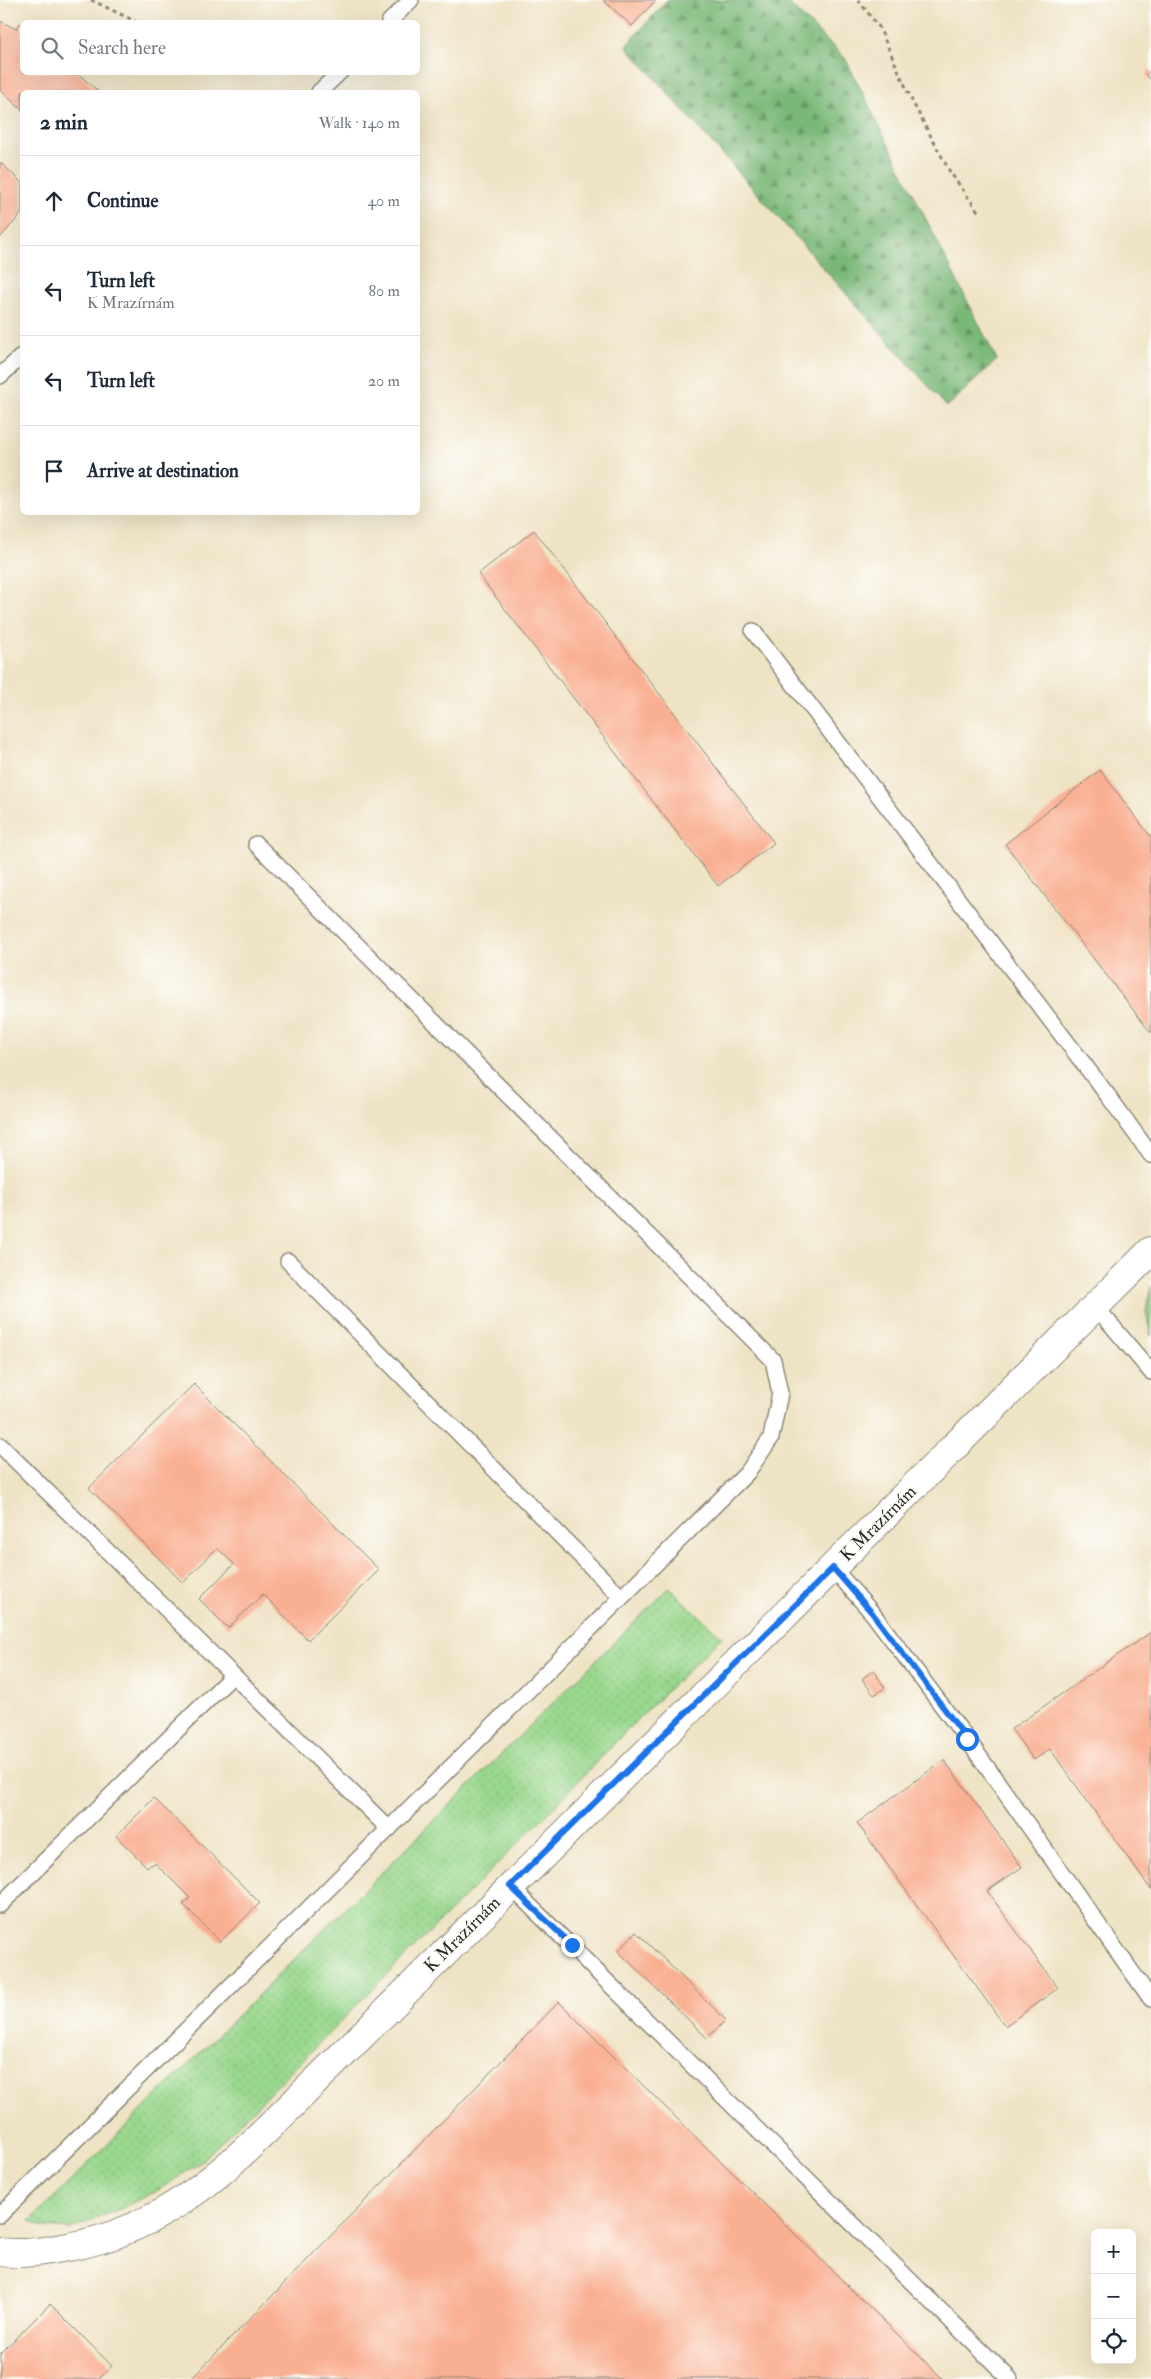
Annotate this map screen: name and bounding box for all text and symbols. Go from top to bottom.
search box [20,20,420,75]
icon: search [38,34,66,62]
text: Search here [78,36,166,60]
text: 2 min [40,109,88,136]
text: Walk · 140 m [319,113,400,133]
icon: ahead [40,187,68,215]
text: Continue [87,189,158,213]
text: 40 m [367,191,400,211]
text: Turn left [87,269,155,293]
icon: left [40,277,68,305]
text: 80 m [369,281,400,301]
text: K Mrazírnám [87,293,175,313]
icon: left [40,367,68,395]
text: Turn left [87,369,155,393]
text: 20 m [368,371,400,391]
icon: arrive [40,457,68,485]
text: Arrive at destination [87,459,239,483]
street label: K Mrazírnám [835,1480,921,1566]
route start [956,1728,979,1751]
street label: K Mrazírnám [419,1891,505,1977]
route end [561,1934,584,1957]
map controls [1091,2229,1136,2364]
button: + [1091,2229,1136,2274]
button: − [1091,2274,1136,2319]
button: locate [1091,2319,1136,2364]

